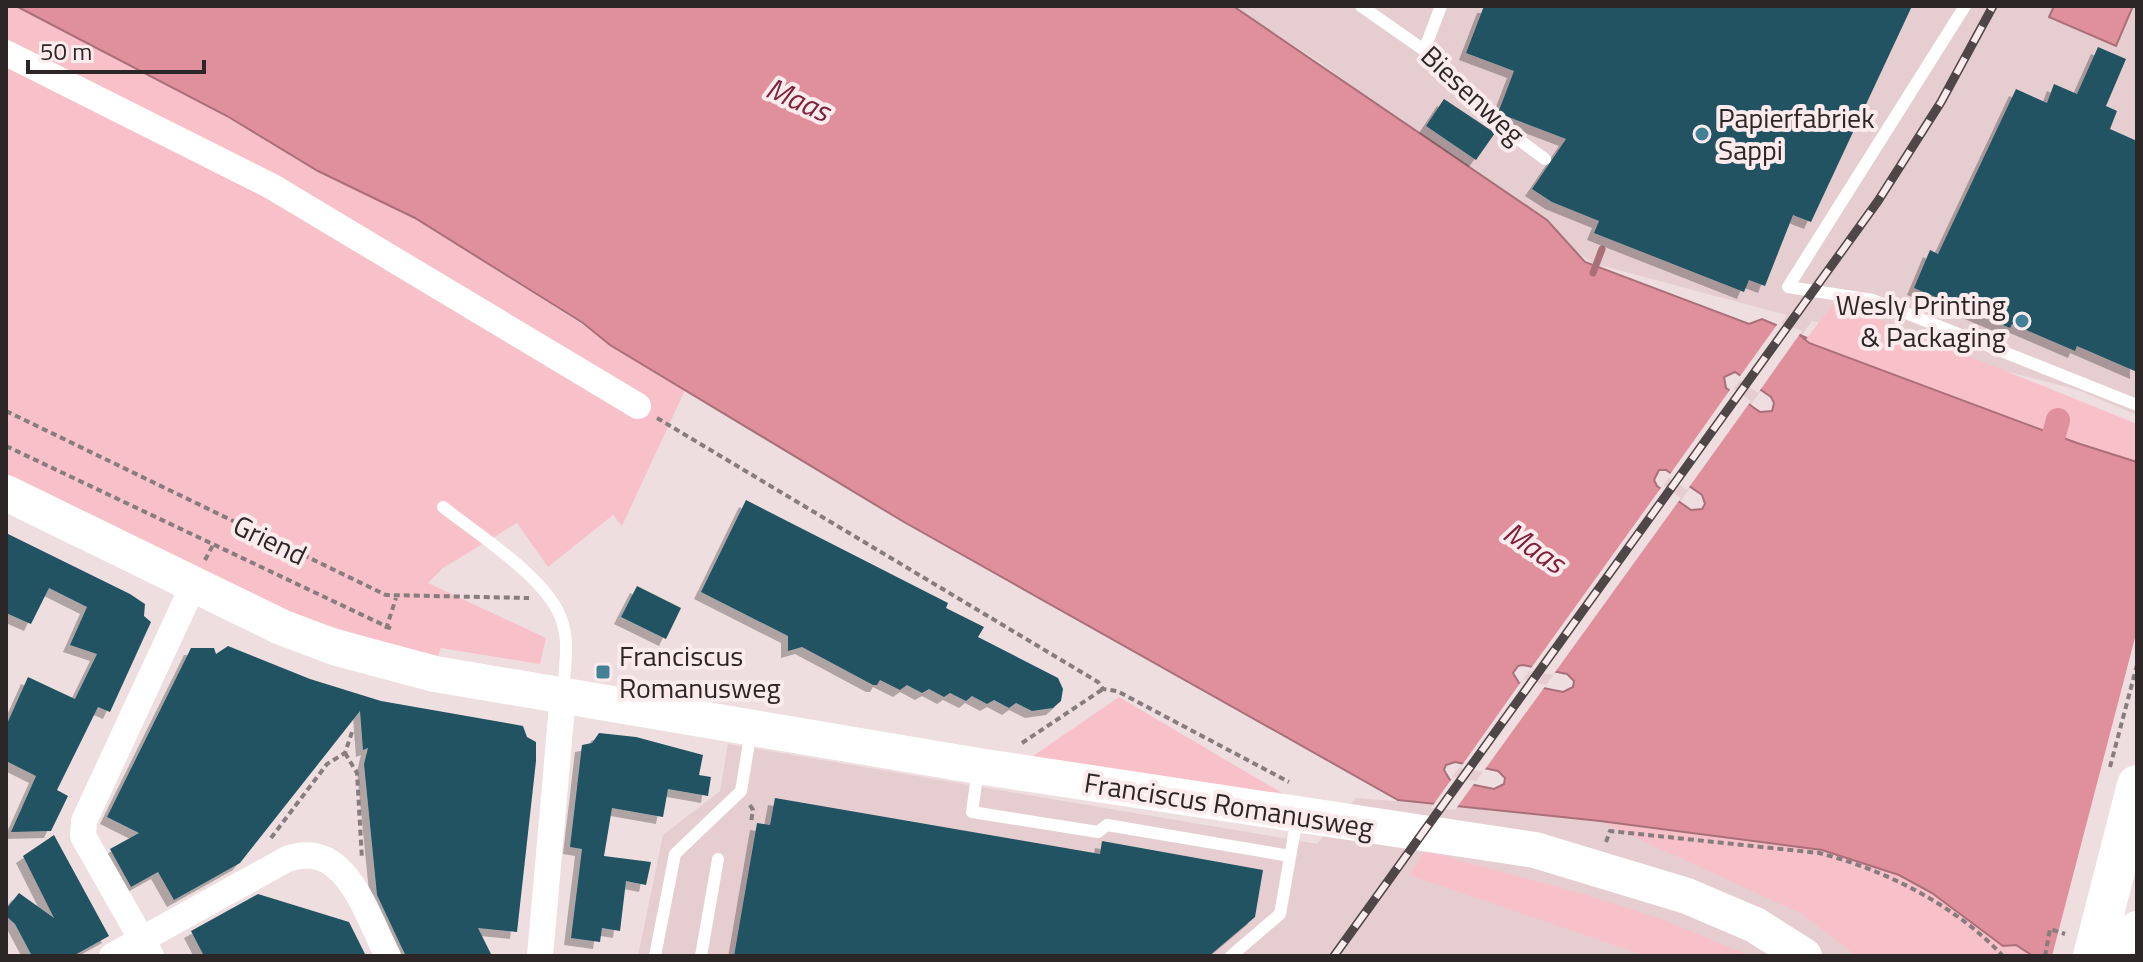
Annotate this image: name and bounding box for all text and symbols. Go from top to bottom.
scale bar [28,24,204,74]
text: 50 m [40,33,92,69]
street label: Biesenweg [1411,35,1535,154]
water label: Maas [759,65,840,134]
place label: Papierfabriek Sappi [1718,96,1875,171]
marker: Papierfabriek Sappi [1693,125,1711,143]
place label: Wesly Printing & Packaging [1836,283,2006,358]
marker: Wesly Printing & Packaging [2013,312,2031,330]
street label: Griend [226,503,314,576]
water label: Maas [1494,510,1577,586]
place label: Franciscus Romanusweg [619,634,781,709]
marker: Franciscus Romanusweg [594,663,612,681]
street label: Franciscus Romanusweg [1081,760,1377,849]

